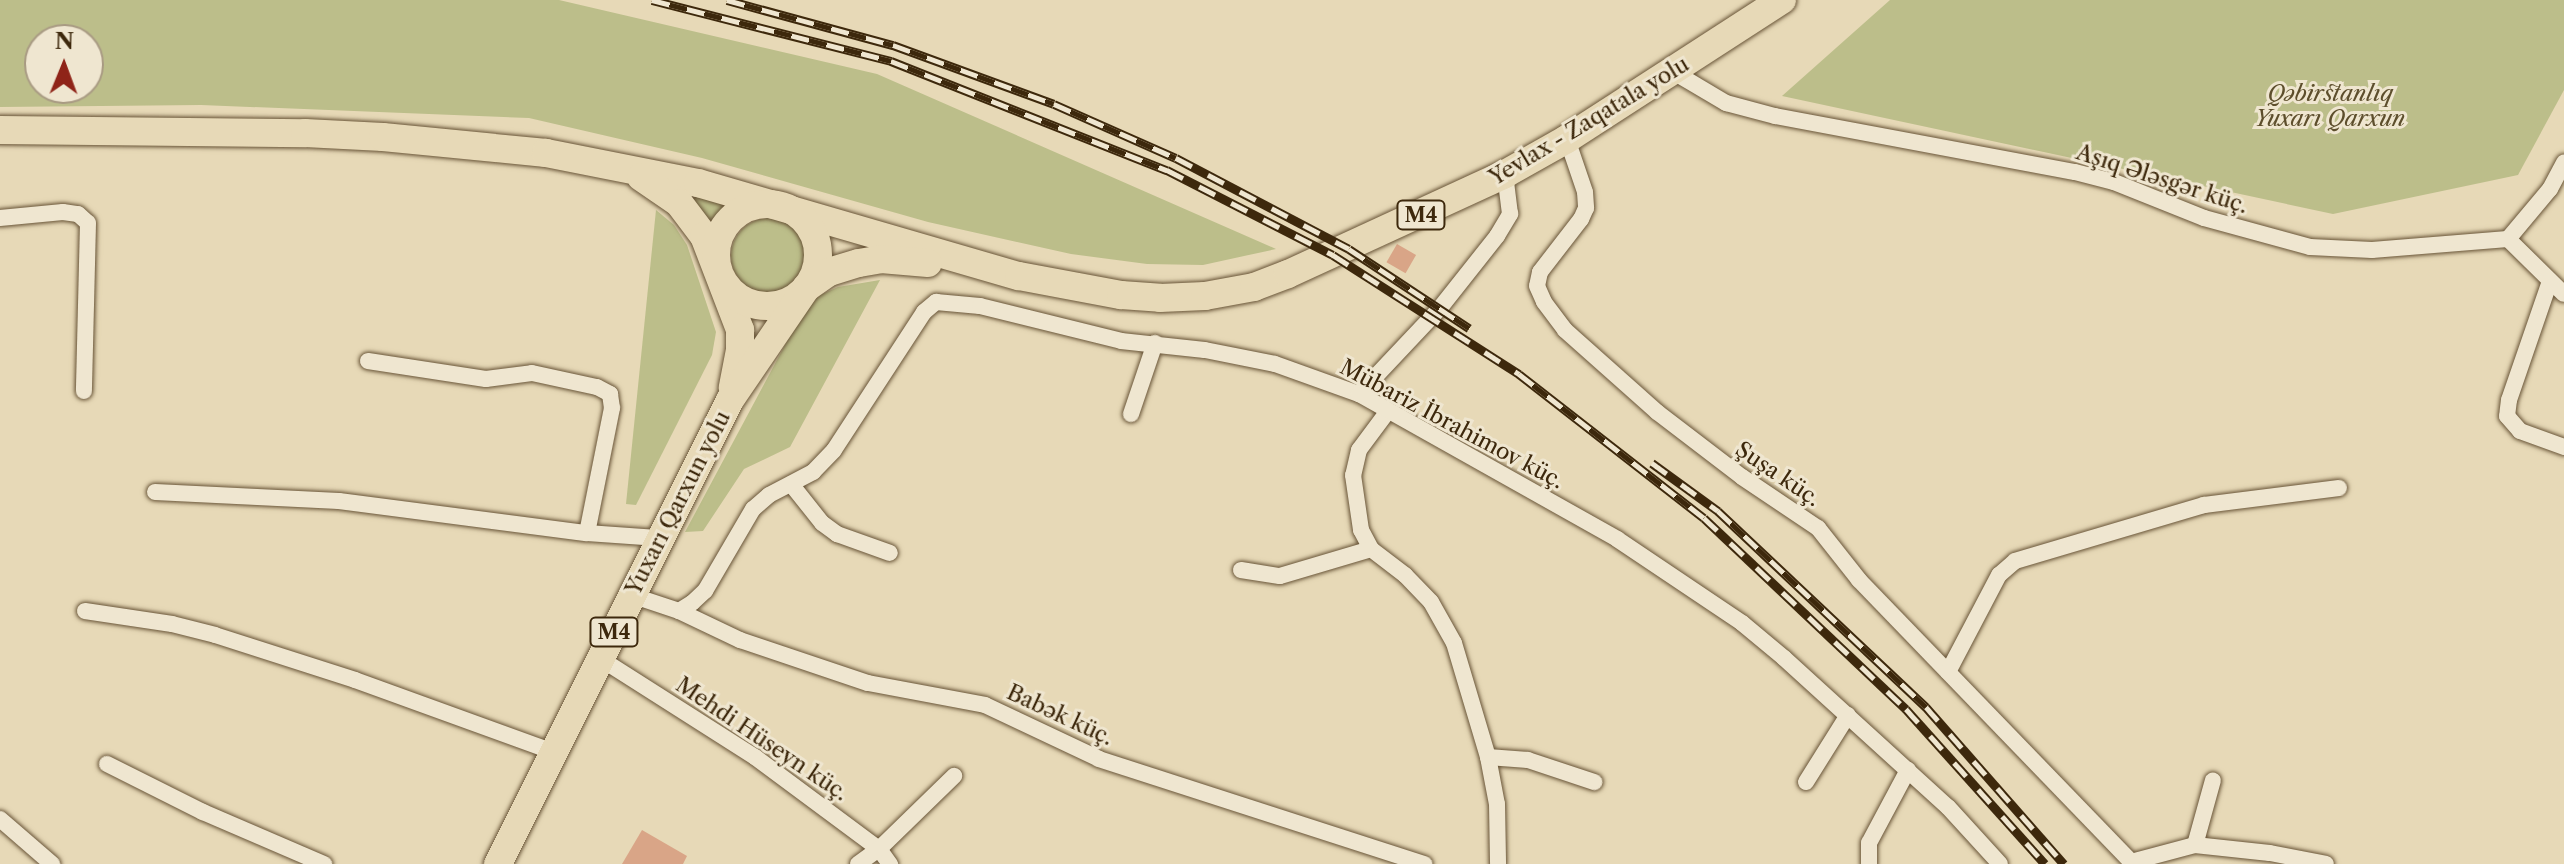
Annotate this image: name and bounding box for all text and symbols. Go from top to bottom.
north arrow [24,24,104,104]
text: N [55,28,74,55]
street label: Yevlax - Zaqatala yolu [1484,51,1694,191]
park label: Qəbirstanlıq Yuxarı Qarxun [2255,80,2405,132]
street label: Aşıq Ələsgər küç. [2073,139,2251,219]
road number: M4 [1395,199,1447,231]
street label: Mübariz İbrahimov küç. [1335,354,1569,494]
street label: Yuxarı Qarxun yolu [620,406,736,600]
street label: Şuşa küç. [1730,436,1826,512]
road number: M4 [588,616,640,648]
street label: Mehdi Hüseyn küç. [671,672,853,806]
street label: Babək küç. [1002,679,1118,751]

